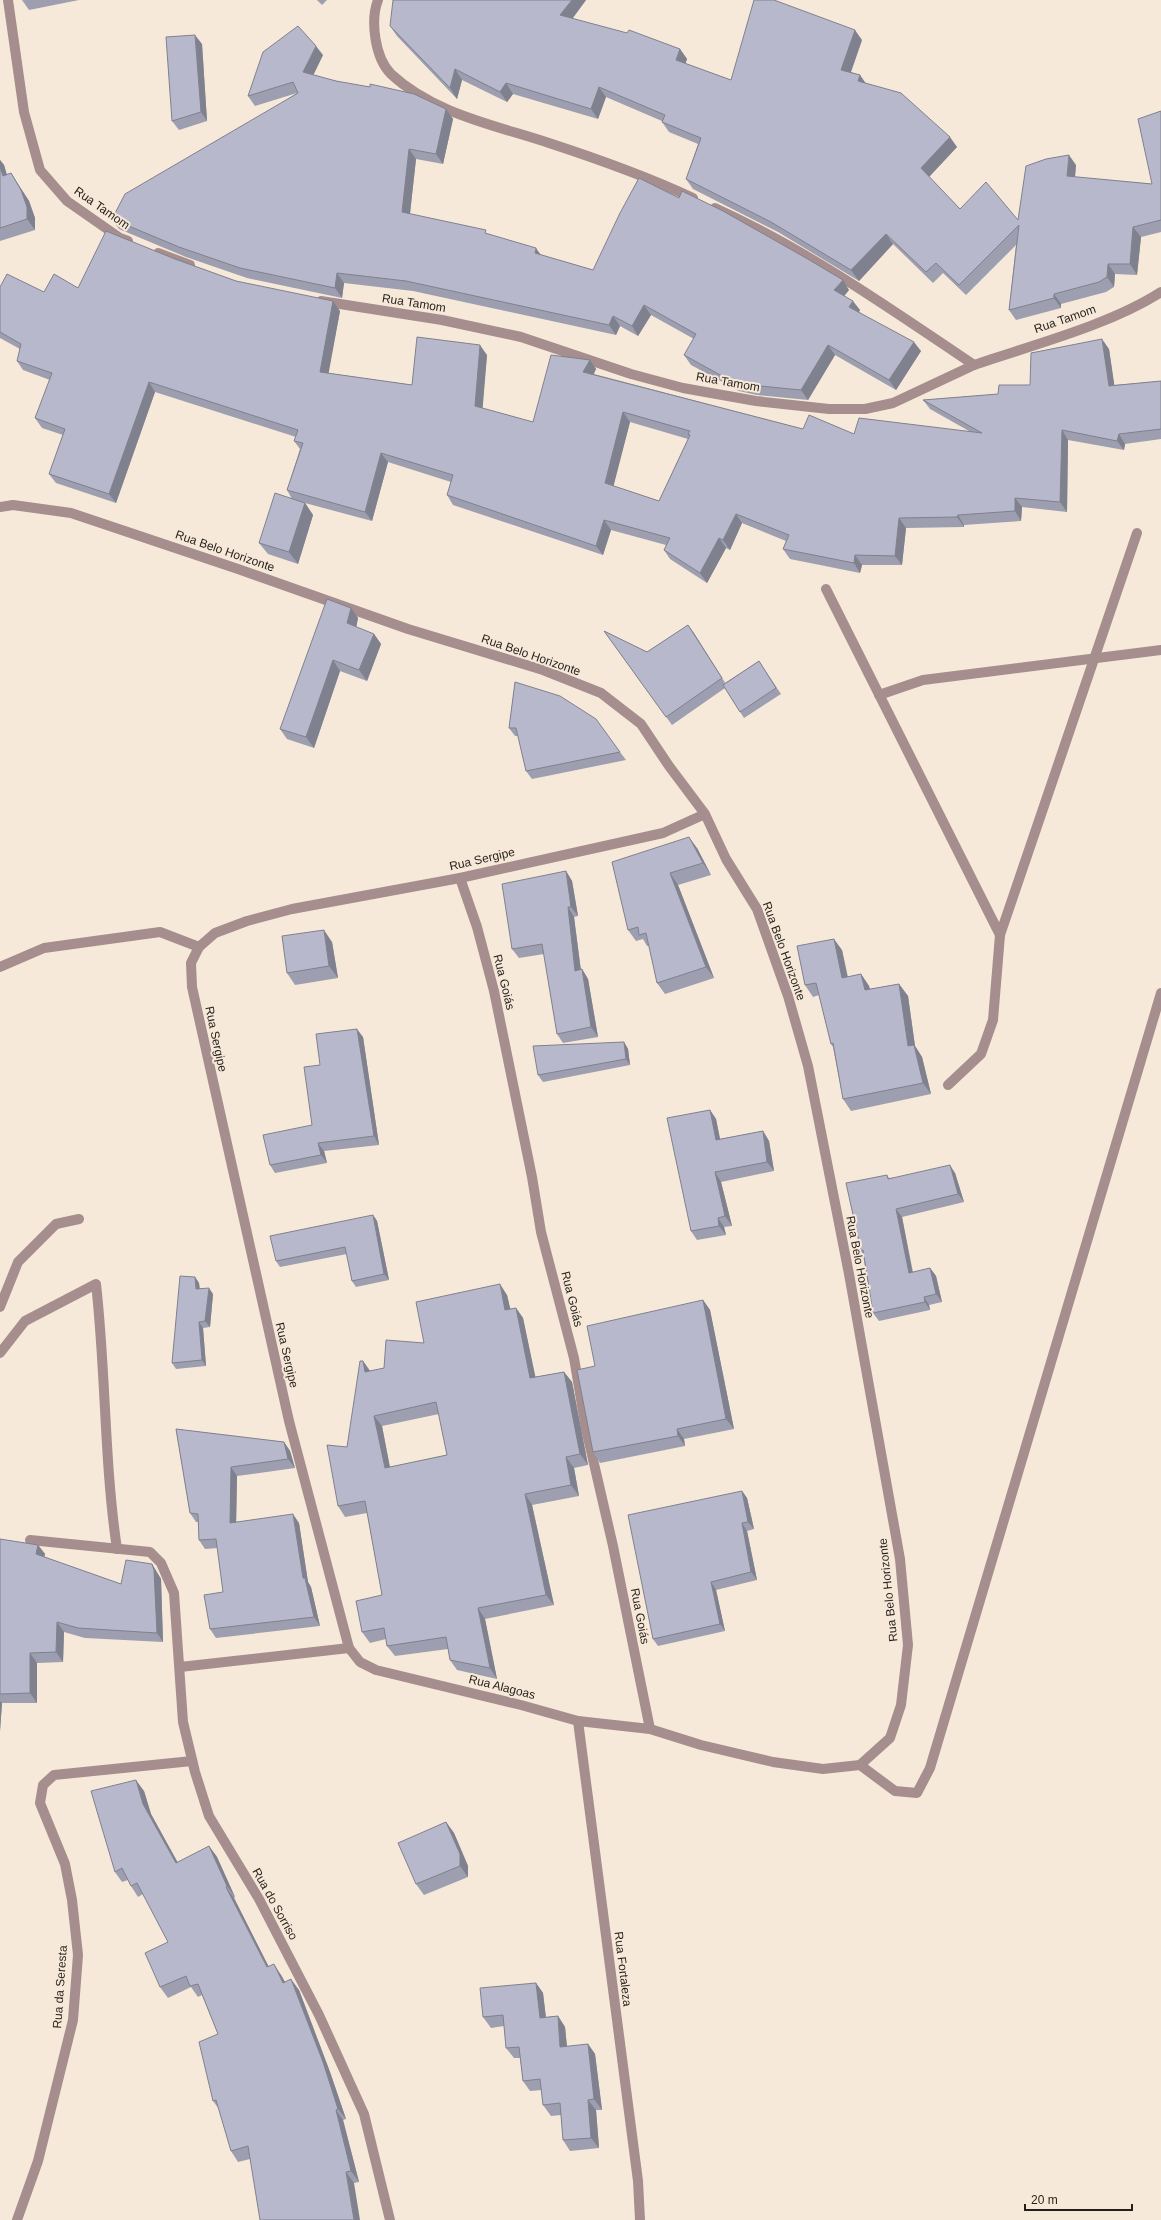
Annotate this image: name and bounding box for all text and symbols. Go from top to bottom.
street label: Rua Tamom [72,184,132,232]
street label: Rua Tamom [381,291,447,315]
street label: Rua Tamom [1032,302,1098,336]
street label: Rua Tamom [695,370,761,394]
street label: Rua Belo Horizonte [174,527,277,575]
street label: Rua Belo Horizonte [480,631,583,679]
street label: Rua Sergipe [448,845,516,873]
street label: Rua Belo Horizonte [760,900,808,1003]
street label: Rua Goiás [490,953,518,1011]
street label: Rua Sergipe [202,1005,230,1073]
street label: Rua Belo Horizonte [843,1215,877,1320]
street label: Rua Goiás [558,1270,586,1328]
street label: Rua Sergipe [273,1321,301,1389]
street label: Rua Belo Horizonte [876,1537,900,1642]
street label: Rua Goiás [628,1587,652,1645]
street label: Rua Alagoas [467,1672,537,1702]
street label: Rua do Sorriso [249,1866,301,1943]
street label: Rua Fortaleza [611,1931,635,2008]
street label: Rua da Seresta [50,1945,70,2029]
scale bar [1025,2186,1132,2212]
text: 20 m [1031,2193,1058,2207]

